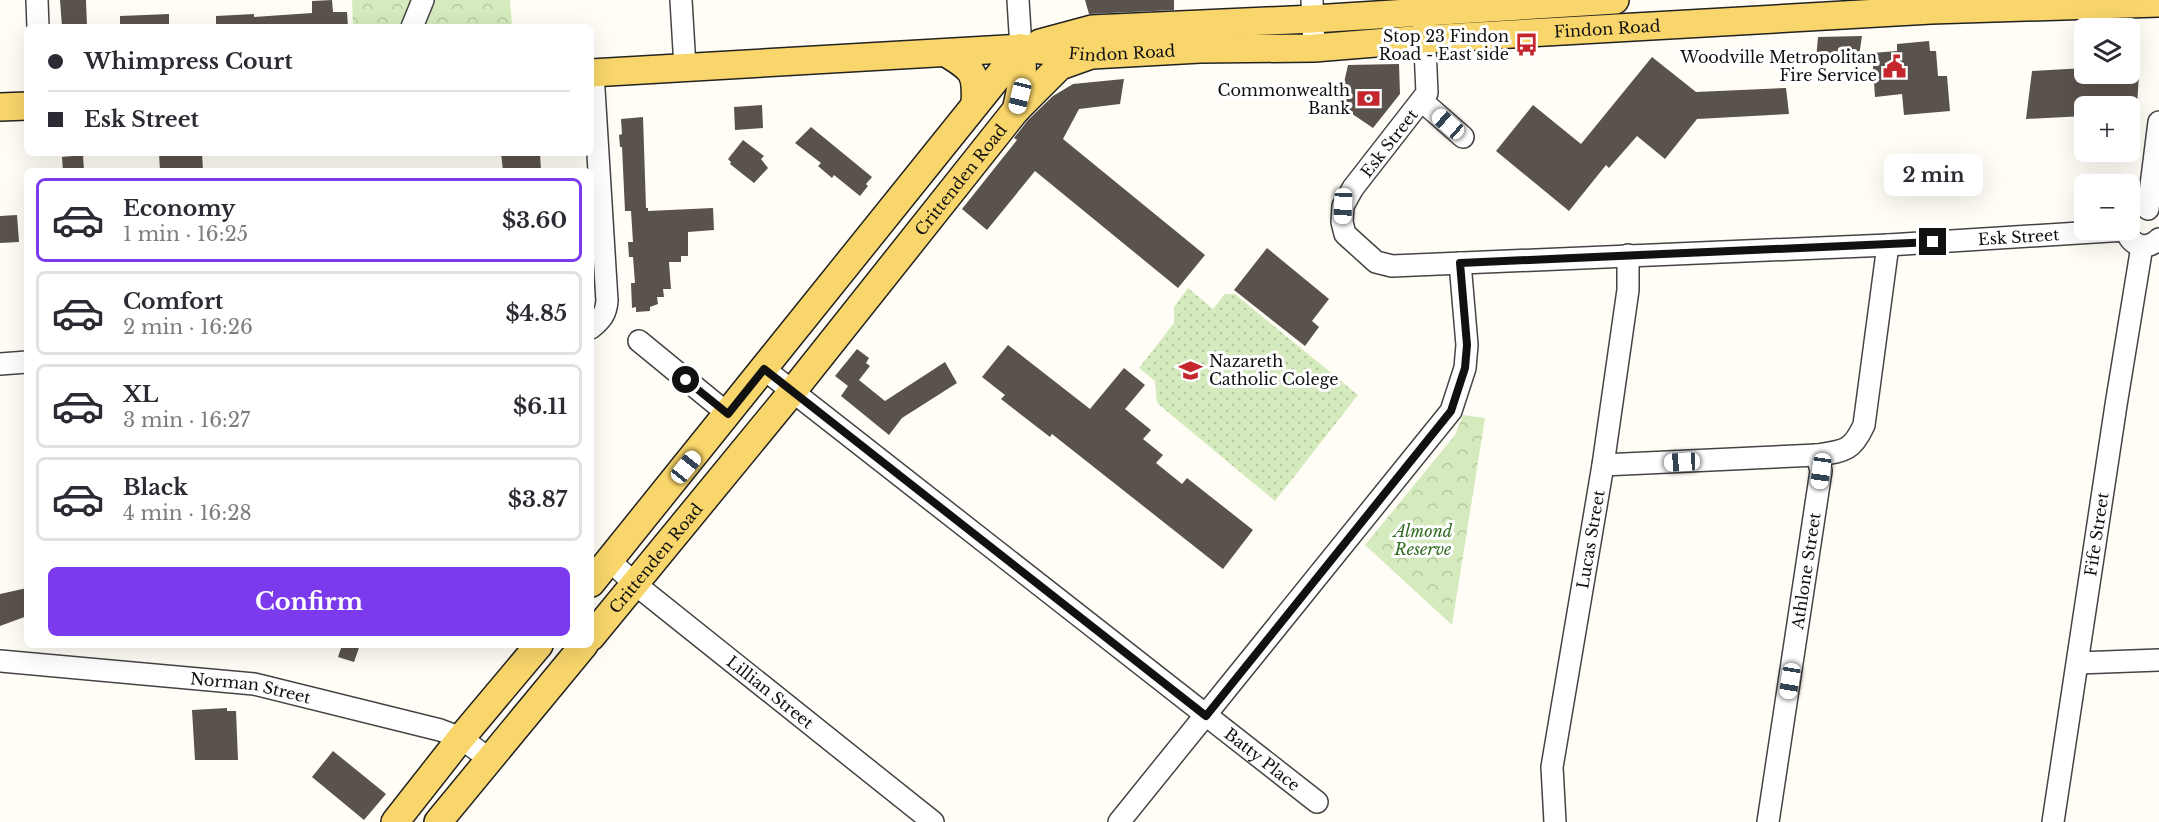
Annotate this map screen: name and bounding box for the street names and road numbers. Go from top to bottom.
street label: Findon Road [1553,16,1661,42]
street label: Findon Road [1068,40,1176,65]
street label: Esk Street [1356,105,1422,181]
street label: Crittenden Road [910,120,1011,239]
street label: Esk Street [1977,224,2060,249]
street label: Lucas Street [1572,488,1609,590]
street label: Fife Street [2080,491,2113,578]
street label: Crittenden Road [605,499,707,617]
street label: Athlone Street [1787,511,1825,632]
street label: Lillian Street [723,651,818,733]
street label: Norman Street [189,668,313,708]
street label: Batty Place [1221,723,1304,795]

